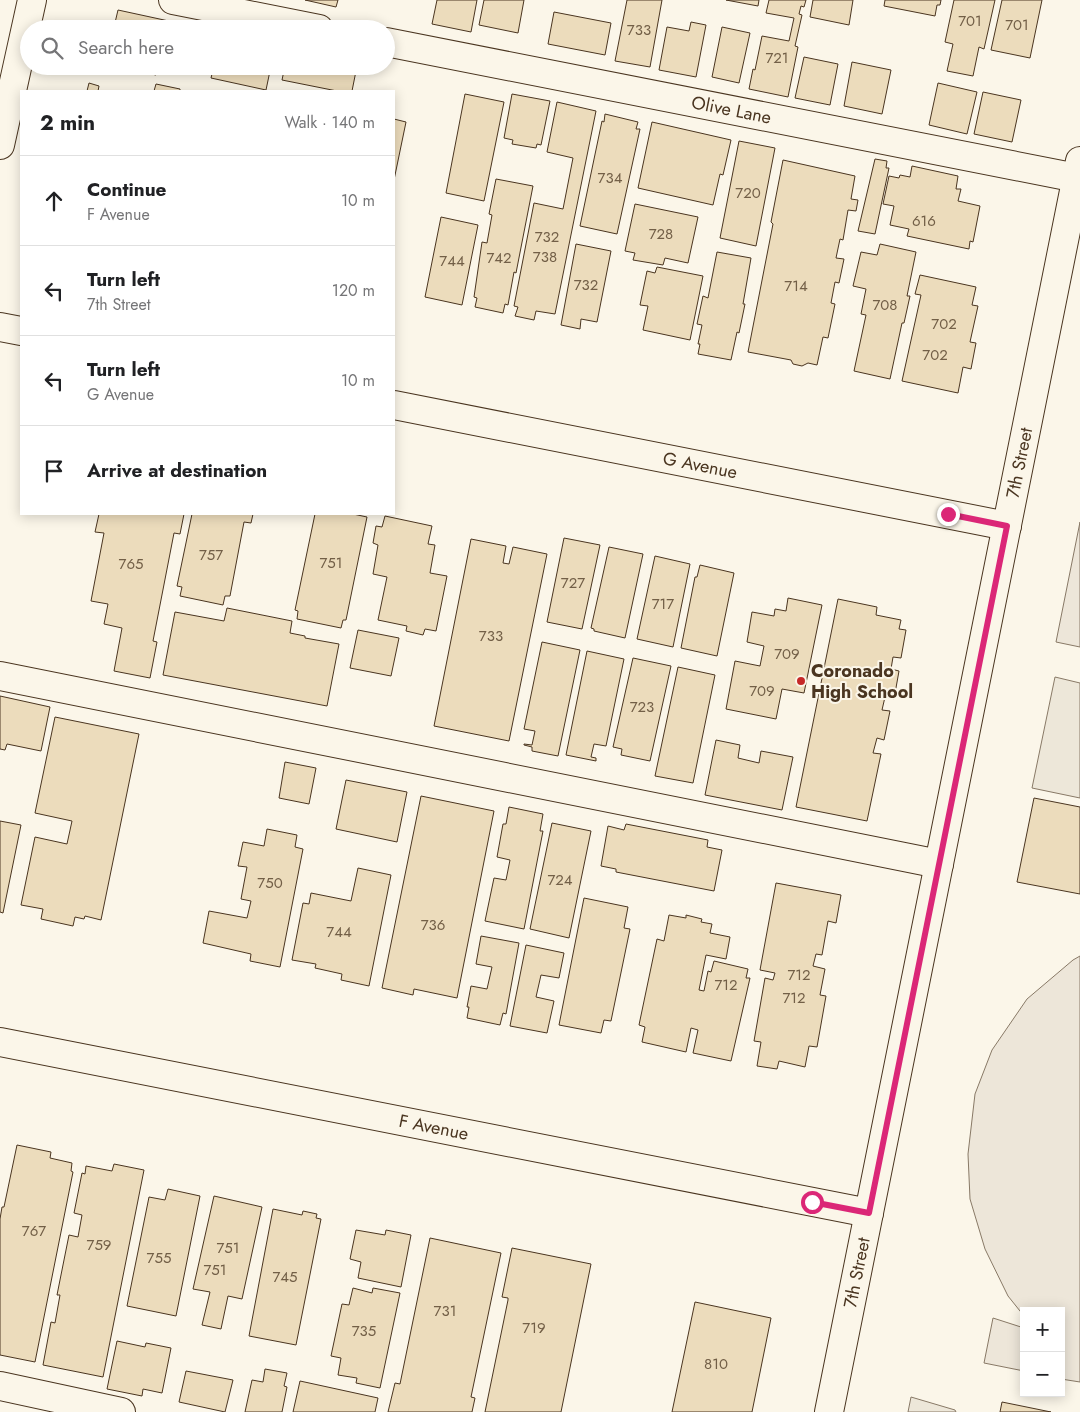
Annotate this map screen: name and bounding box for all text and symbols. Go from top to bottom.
house number: 701 [958,10,982,32]
house number: 701 [1005,14,1029,36]
house number: 733 [627,19,651,41]
search box [20,20,395,75]
icon: search [38,34,66,62]
text: Search here [78,34,174,61]
house number: 721 [765,47,789,69]
street label: Olive Lane [689,89,774,131]
text: 2 min [40,108,95,138]
text: Walk · 140 m [285,111,375,134]
house number: 734 [598,167,623,189]
text: Continue [87,176,166,203]
house number: 720 [735,182,761,204]
icon: ahead [40,187,68,215]
text: 10 m [341,189,375,212]
text: F Avenue [87,203,150,226]
house number: 616 [912,210,936,232]
house number: 728 [649,223,673,245]
house number: 732 [535,226,559,248]
house number: 738 [533,246,557,268]
house number: 742 [486,247,512,269]
house number: 744 [439,250,465,272]
text: Turn left [87,266,160,293]
house number: 732 [574,274,598,296]
house number: 714 [784,275,808,297]
icon: left [40,277,68,305]
text: 120 m [332,279,375,302]
text: 7th Street [87,293,151,316]
house number: 708 [872,294,898,316]
house number: 702 [931,313,957,335]
house number: 702 [922,344,948,366]
text: Turn left [87,356,160,383]
icon: left [40,367,68,395]
text: 10 m [341,369,375,392]
text: G Avenue [87,383,154,406]
street label: 7th Street [1000,425,1039,501]
street label: G Avenue [661,445,740,485]
icon: arrive [40,457,68,485]
text: Arrive at destination [87,457,267,484]
route end [937,503,960,526]
house number: 757 [199,544,223,566]
house number: 751 [319,552,343,574]
house number: 765 [119,553,143,575]
house number: 727 [561,572,585,594]
house number: 717 [652,593,674,615]
house number: 733 [479,625,503,647]
house number: 709 [774,643,800,665]
place label: Coronado High School [811,658,913,705]
marker: Coronado High School [795,675,807,687]
house number: 709 [749,680,775,702]
house number: 723 [630,696,654,718]
house number: 724 [547,869,573,891]
house number: 750 [257,872,283,894]
house number: 736 [421,914,445,936]
house number: 744 [326,921,352,943]
house number: 712 [787,964,811,986]
house number: 712 [714,974,738,996]
house number: 712 [782,987,806,1009]
street label: F Avenue [397,1108,471,1147]
route start [801,1191,824,1214]
house number: 767 [22,1220,46,1242]
house number: 759 [87,1234,111,1256]
street label: 7th Street [837,1234,877,1310]
house number: 751 [216,1237,240,1259]
house number: 755 [147,1247,171,1269]
house number: 751 [203,1259,227,1281]
house number: 745 [272,1266,298,1288]
house number: 731 [434,1300,456,1322]
map controls [1020,1307,1065,1397]
button: + [1020,1307,1065,1352]
house number: 719 [522,1317,546,1339]
house number: 735 [352,1320,376,1342]
button: − [1020,1352,1065,1397]
house number: 810 [704,1353,728,1375]

